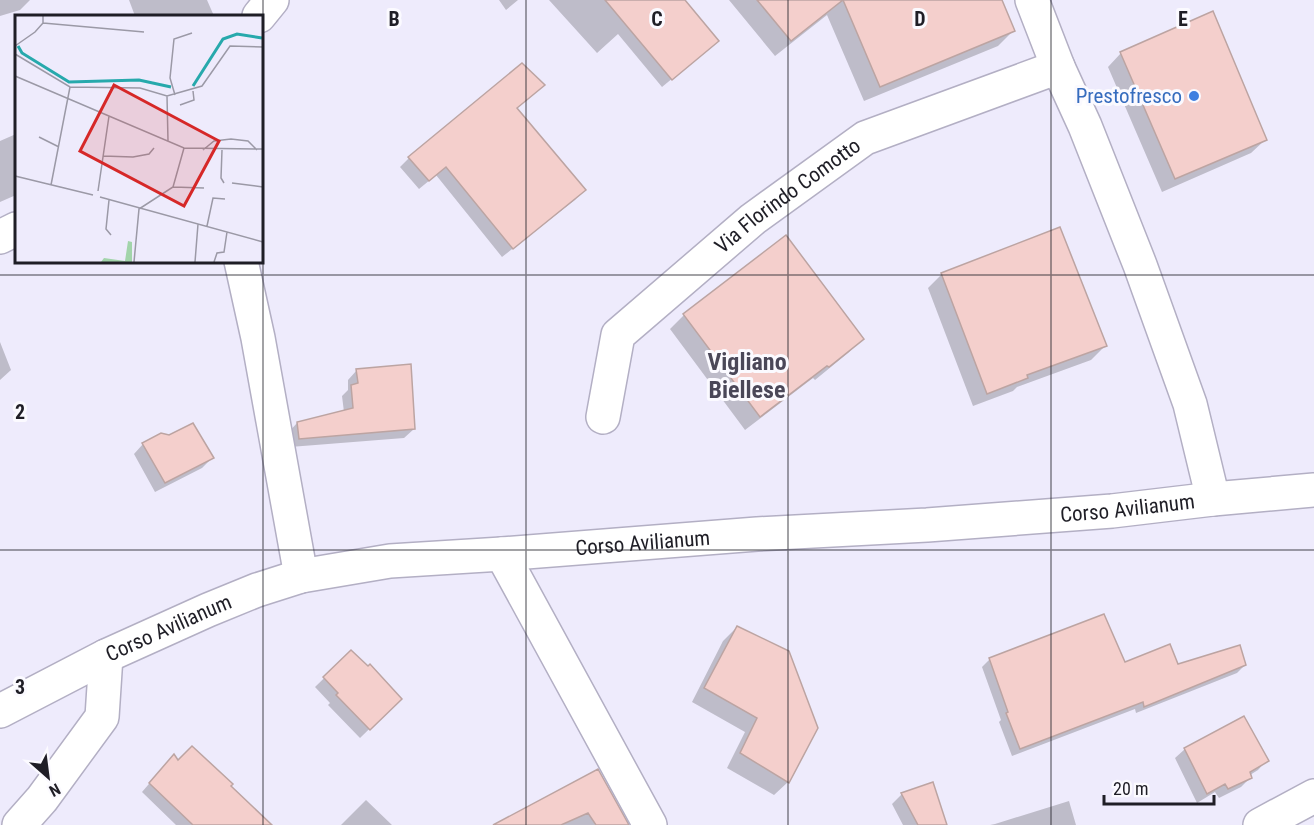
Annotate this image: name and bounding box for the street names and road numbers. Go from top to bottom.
street label: Via Florindo Comotto [710,133,865,258]
street label: Corso Avilianum [1059,489,1196,527]
street label: Corso Avilianum [574,526,711,560]
street label: Corso Avilianum [102,590,235,667]

